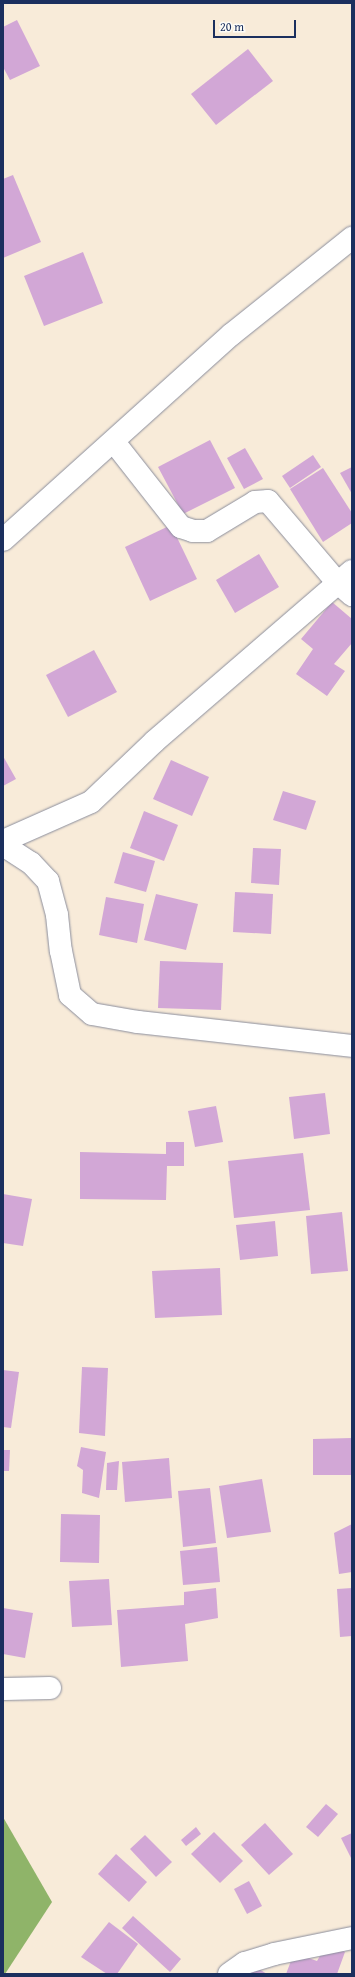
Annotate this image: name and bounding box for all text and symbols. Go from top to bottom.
scale bar [215,12,298,38]
text: 20 m [220,18,244,35]

